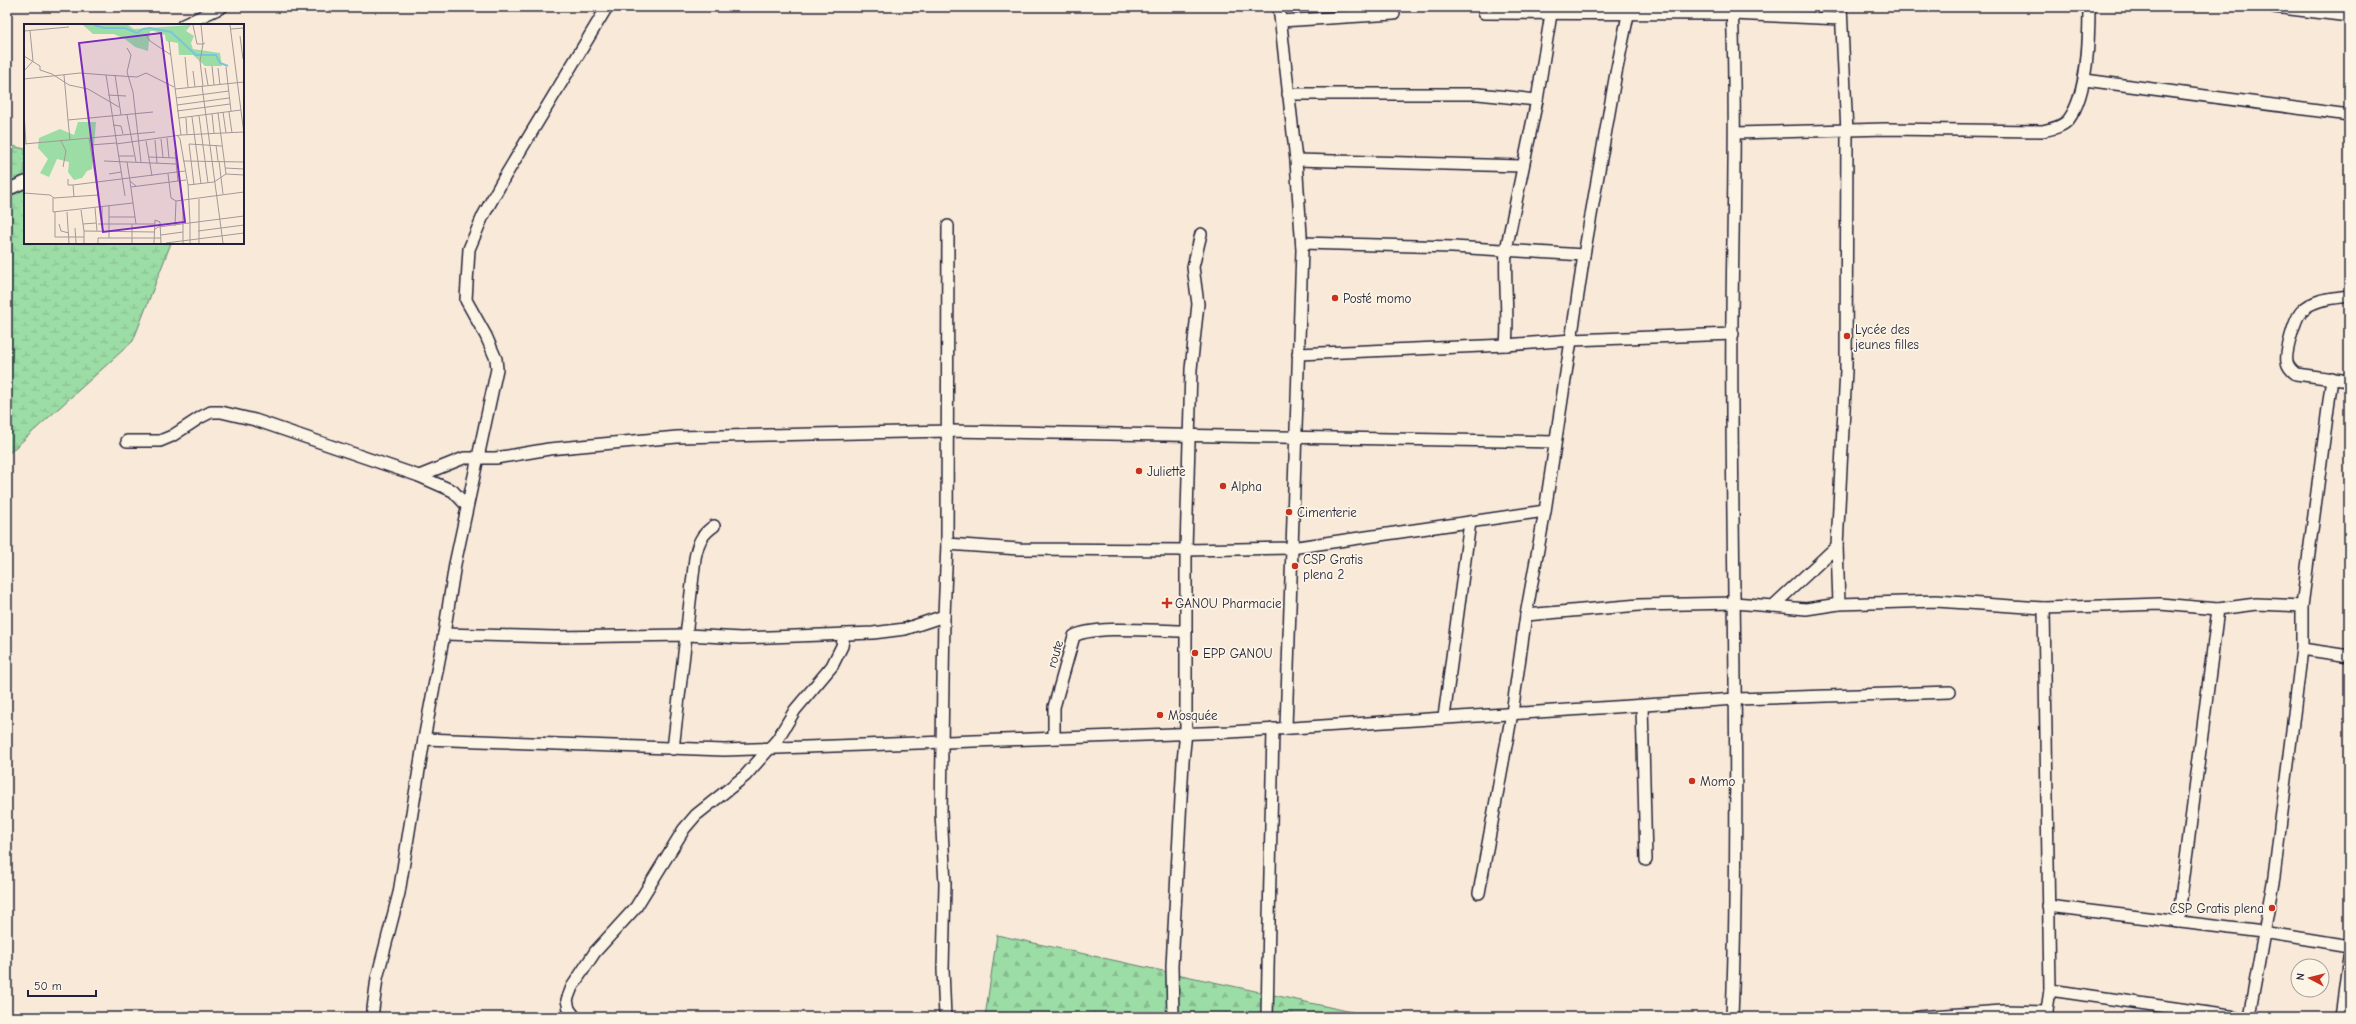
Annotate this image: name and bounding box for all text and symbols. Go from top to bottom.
inset map [24,24,244,244]
place label: Posté momo [1343,291,1412,306]
marker: Posté momo [1330,293,1340,303]
place label: Lycée des jeunes filles [1853,322,1919,352]
marker: Lycée des jeunes filles [1842,331,1852,341]
place label: Juliette [1147,464,1186,479]
marker: Juliette [1134,466,1144,476]
place label: Alpha [1231,479,1262,494]
marker: Alpha [1218,481,1228,491]
place label: Cimenterie [1297,505,1357,520]
marker: Cimenterie [1284,507,1294,517]
place label: CSP Gratis plena 2 [1303,552,1363,582]
marker: CSP Gratis plena 2 [1290,561,1300,571]
place label: GANOU Pharmacie [1175,596,1282,611]
marker: GANOU Pharmacie [1162,598,1172,608]
street label: route [1044,638,1066,670]
place label: EPP GANOU [1203,646,1273,661]
marker: EPP GANOU [1190,648,1200,658]
place label: Mosquée [1168,708,1218,723]
marker: Mosquée [1155,710,1165,720]
place label: Momo [1700,774,1736,789]
marker: Momo [1687,776,1697,786]
place label: CSP Gratis plena [2170,901,2264,916]
marker: CSP Gratis plena [2267,903,2277,913]
north arrow [2290,958,2330,998]
scale bar [28,972,96,998]
text: N [2294,972,2307,981]
text: 50 m [34,979,62,993]

